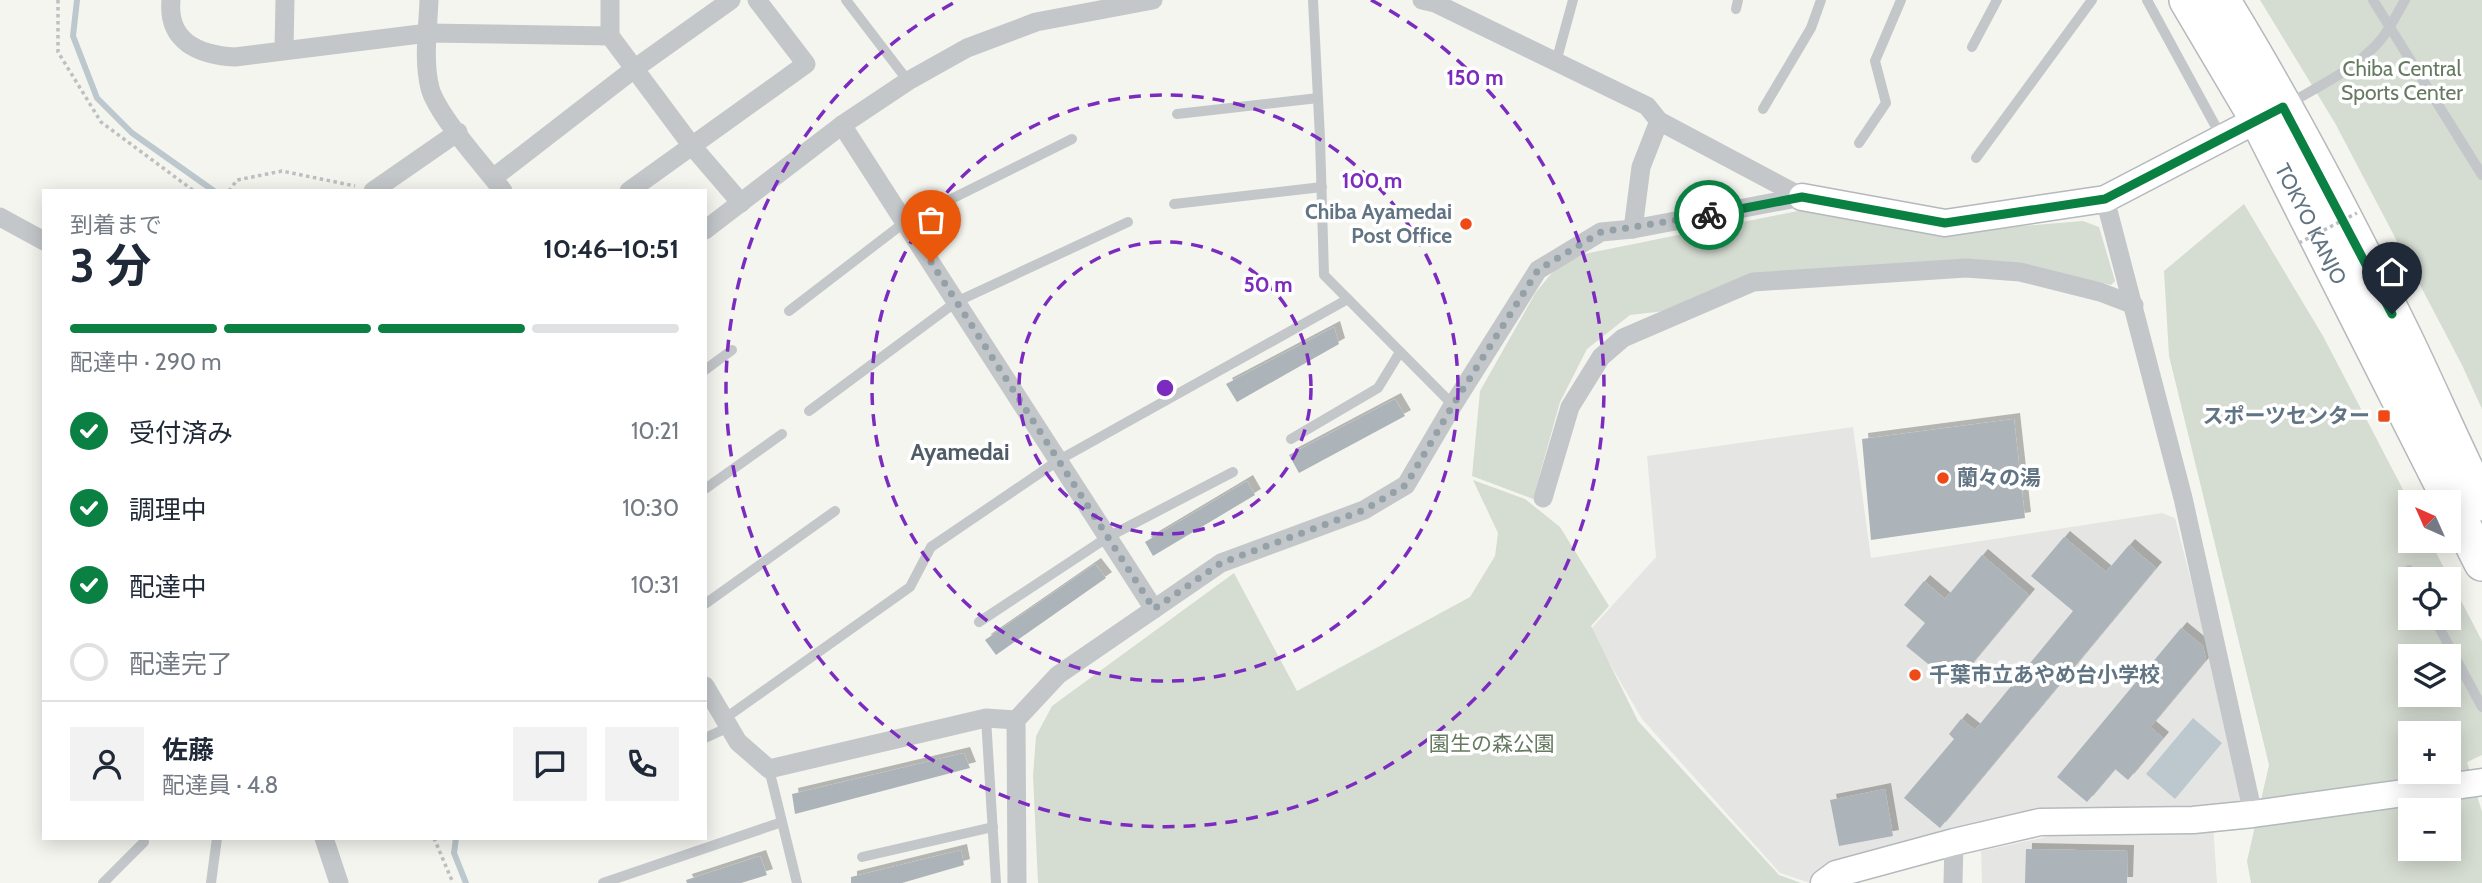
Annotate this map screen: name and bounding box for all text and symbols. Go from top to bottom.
park label: Chiba Central Sports Center [2341,56,2463,105]
text: 150 m [1447,65,1503,90]
street label: TOKYO KANJO [2270,159,2352,288]
text: 100 m [1342,168,1402,193]
courier [1674,180,1744,250]
pin [901,190,961,262]
icon: bike [1690,196,1728,234]
place label: Chiba Ayamedai Post Office [1305,199,1452,248]
icon: bag [912,201,950,239]
text: 到着まで [70,211,162,239]
marker: Chiba Ayamedai Post Office [1458,216,1474,232]
text: 10:46–10:51 [543,233,679,265]
text: 3 分 [70,238,151,294]
pin [2362,242,2422,314]
icon: home [2373,253,2411,291]
text: 50 m [1243,272,1293,297]
text: 配達中 · 290 m [70,348,221,376]
centre of rings [1153,376,1177,400]
place label: スポーツセンター [2202,403,2370,428]
marker: スポーツセンター [2376,408,2392,424]
icon: check [70,412,108,450]
text: 受付済み [129,417,233,449]
text: 10:21 [631,417,679,445]
district label: Ayamedai [910,438,1010,466]
place label: 蘭々の湯 [1957,465,2041,490]
marker: 蘭々の湯 [1935,470,1951,486]
icon: check [70,489,108,527]
north arrow [2398,490,2460,553]
map controls [2398,490,2461,861]
text: 調理中 [129,494,207,526]
text: 10:30 [622,494,679,522]
icon: check [70,566,108,604]
button: locate [2398,567,2461,630]
text: 配達中 [129,571,207,603]
text: 10:31 [631,571,679,599]
button: layers [2398,644,2461,707]
text: 配達完了 [129,648,233,680]
place label: 千葉市立あやめ台小学校 [1929,662,2160,687]
marker: 千葉市立あやめ台小学校 [1907,667,1923,683]
button: + [2398,721,2461,784]
button: person [70,727,144,801]
button: chat [513,727,587,801]
button: phone [605,727,679,801]
park label: 園生の森公園 [1429,731,1555,756]
text: 佐藤 [162,734,214,766]
text: 配達員 · 4.8 [162,771,279,799]
button: − [2398,798,2461,861]

